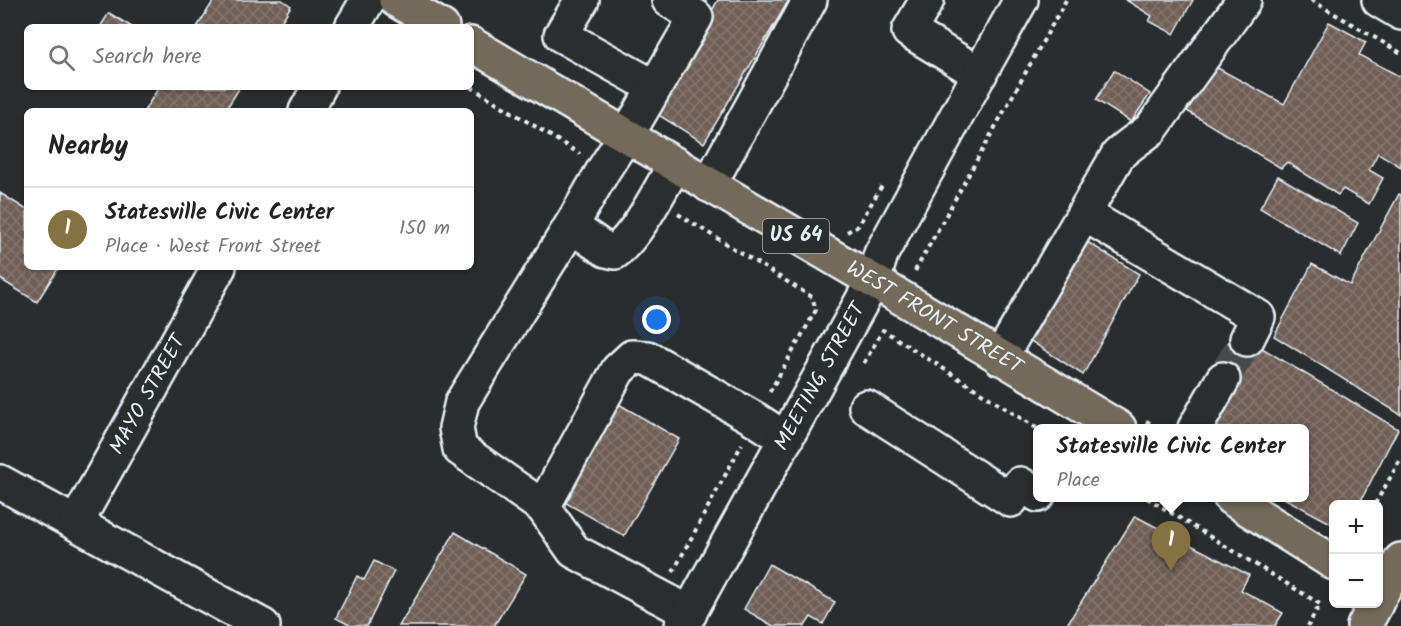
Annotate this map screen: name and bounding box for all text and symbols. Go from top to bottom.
search box [24,24,474,90]
text: Search here [93,40,201,75]
icon: search [45,41,78,74]
text: Nearby [48,126,128,168]
text: Statesville Civic Center [105,196,334,231]
text: 1 [64,213,71,245]
text: 150 m [399,213,450,245]
road number: US 64 [763,219,829,253]
text: Place · West Front Street [105,231,321,263]
street label: WEST FRONT STREET [840,252,1030,384]
street label: MEETING STREET [766,295,875,457]
your location [642,305,671,334]
street label: MAYO STREET [101,327,195,461]
popup [1033,424,1309,502]
text: Statesville Civic Center [1057,430,1285,465]
text: Place [1057,465,1100,497]
map controls [1329,500,1383,608]
button: + [1329,500,1383,554]
pin: 1 [1152,522,1190,571]
button: − [1329,554,1383,608]

